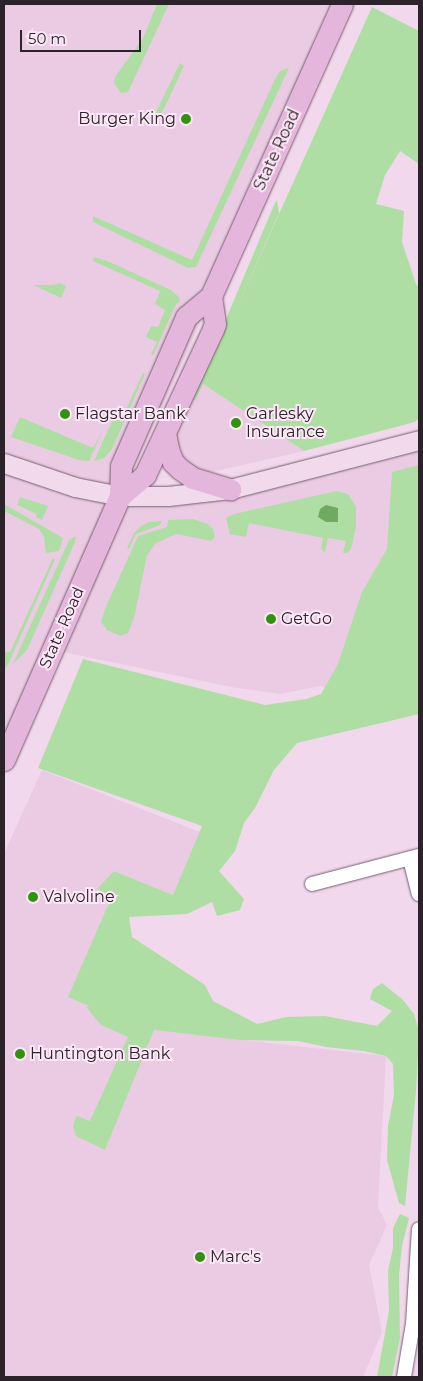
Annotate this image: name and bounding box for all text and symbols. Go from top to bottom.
scale bar [22,20,144,52]
text: 50 m [28,29,66,48]
street label: State Road [250,106,304,194]
place label: Burger King [78,109,176,129]
marker: Burger King [180,113,192,125]
place label: Flagstar Bank [75,404,186,424]
place label: Garlesky Insurance [246,404,325,442]
marker: Flagstar Bank [59,408,71,420]
marker: Garlesky Insurance [230,417,242,429]
street label: State Road [35,584,89,672]
place label: GetGo [281,609,332,629]
marker: GetGo [265,613,277,625]
place label: Valvoline [43,887,115,907]
marker: Valvoline [27,891,39,903]
place label: Huntington Bank [30,1044,170,1064]
marker: Huntington Bank [14,1048,26,1060]
place label: Marc's [210,1247,261,1267]
marker: Marc's [194,1251,206,1263]

